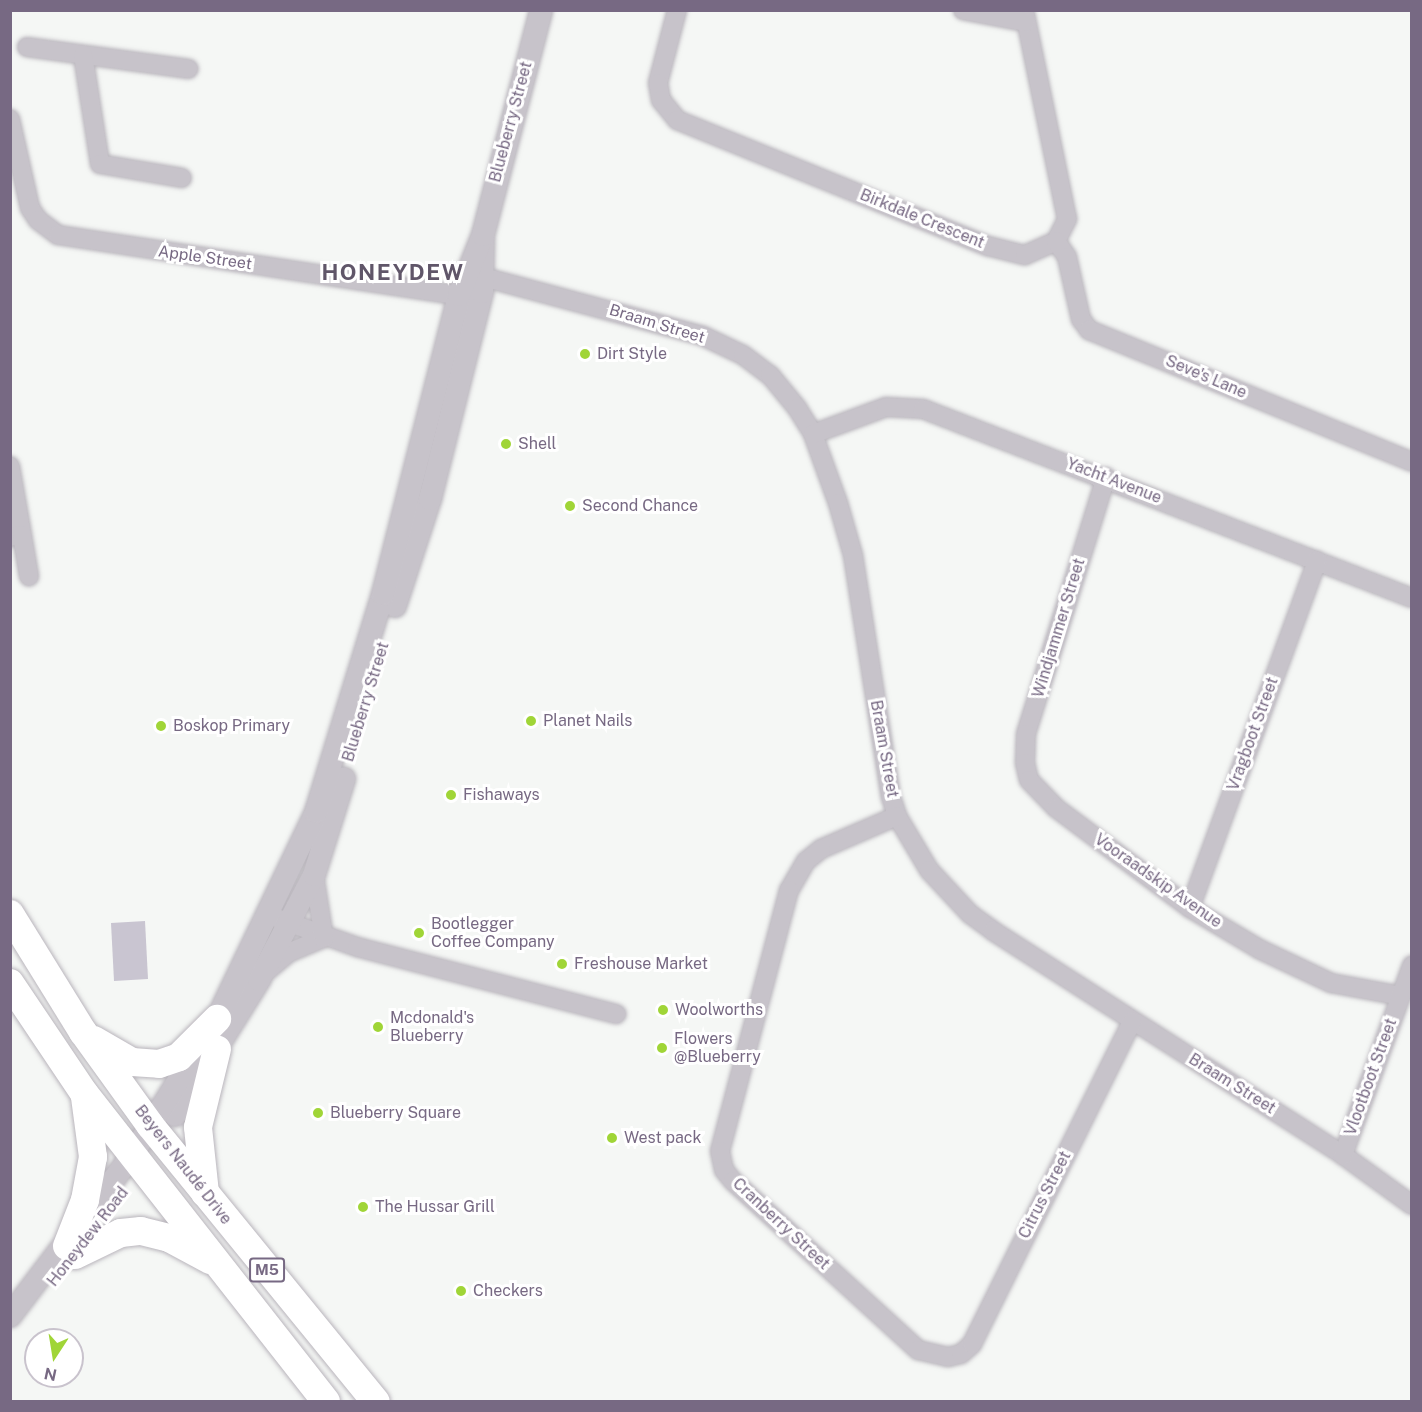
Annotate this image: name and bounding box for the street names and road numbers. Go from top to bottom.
street label: Blueberry Street [486,60,536,184]
street label: Birkdale Crescent [857,185,987,253]
street label: Apple Street [157,242,253,274]
street label: Braam Street [607,300,707,348]
street label: Seve's Lane [1162,351,1250,403]
street label: Yacht Avenue [1064,454,1164,508]
street label: Windjammer Street [1029,556,1089,700]
street label: Blueberry Street [339,640,393,764]
street label: Vragboot Street [1224,675,1282,793]
street label: Braam Street [866,699,902,799]
street label: Vooraadskip Avenue [1091,830,1225,932]
street label: Vlootboot Street [1341,1016,1401,1138]
street label: Braam Street [1185,1050,1279,1118]
street label: Beyers Naudé Drive [130,1101,236,1229]
street label: Citrus Street [1015,1148,1075,1242]
street label: Cranberry Street [729,1174,833,1274]
street label: Honeydew Road [43,1184,133,1290]
road number: M5 [249,1258,285,1282]

